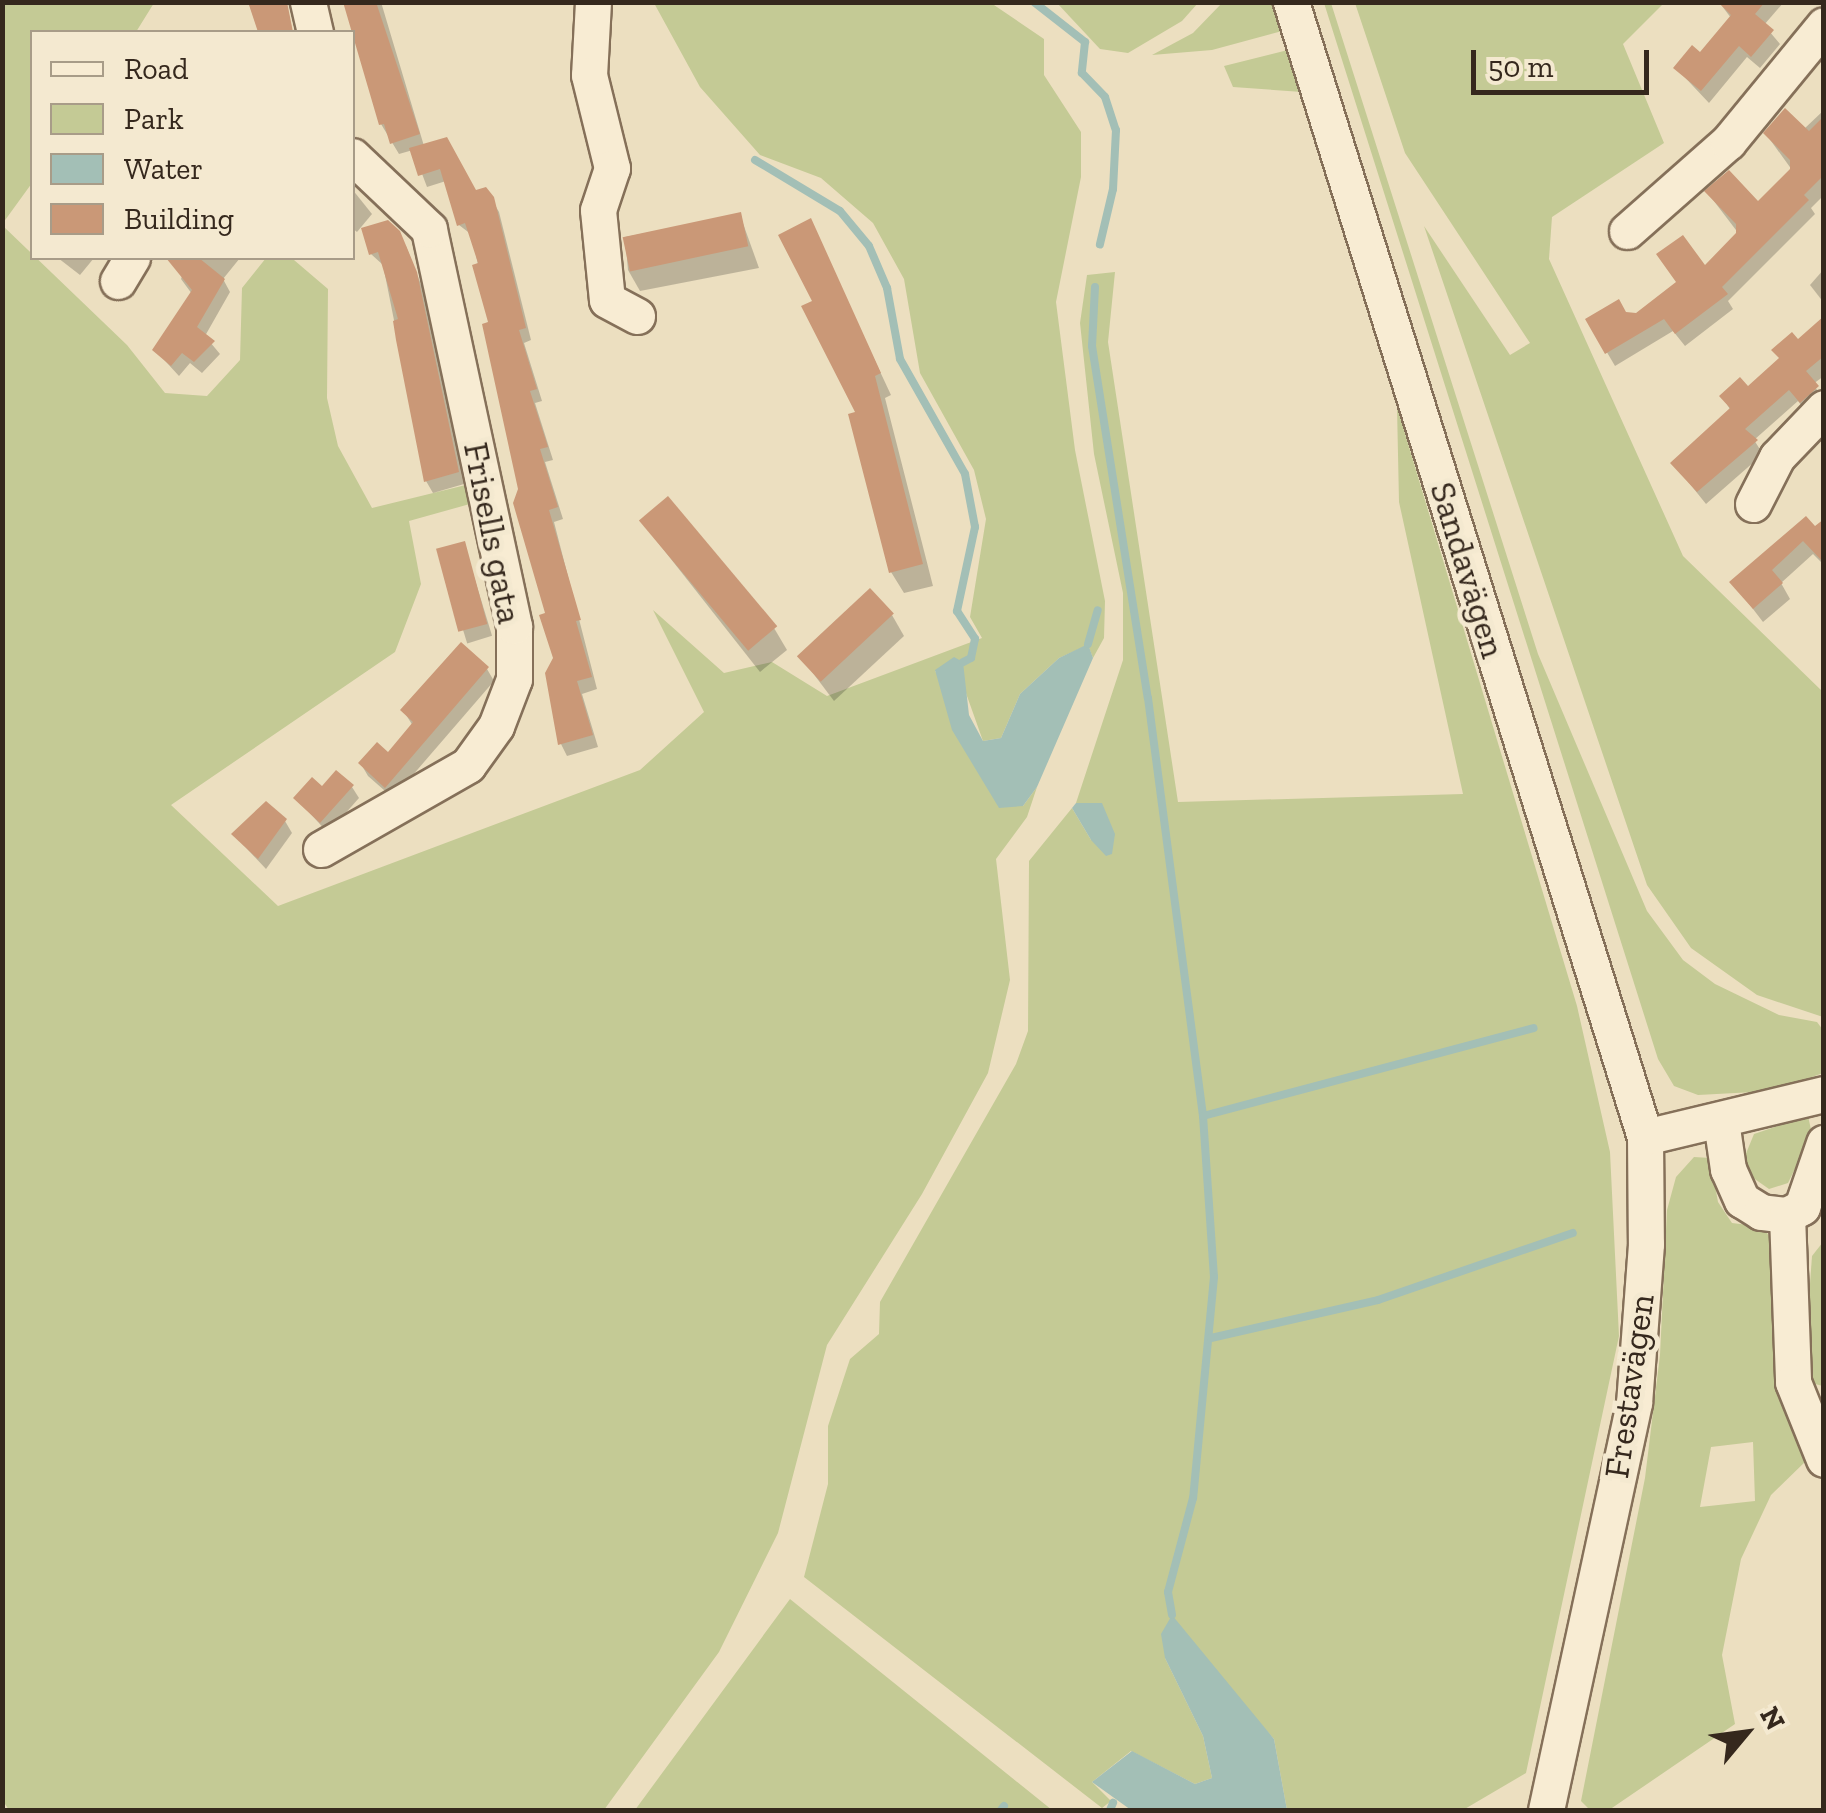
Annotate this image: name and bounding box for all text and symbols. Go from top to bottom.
legend [30,30,355,260]
scale bar [1476,30,1654,92]
text: 50 m [1488,49,1553,85]
text: Road [124,51,189,87]
text: Park [124,101,184,137]
text: Water [124,151,203,187]
text: Building [124,201,234,237]
street label: Frisells gata [455,439,531,627]
street label: Sandavägen [1421,477,1515,663]
street label: Frestavägen [1595,1291,1663,1481]
north arrow [1696,1683,1796,1783]
text: N [1753,1701,1792,1736]

